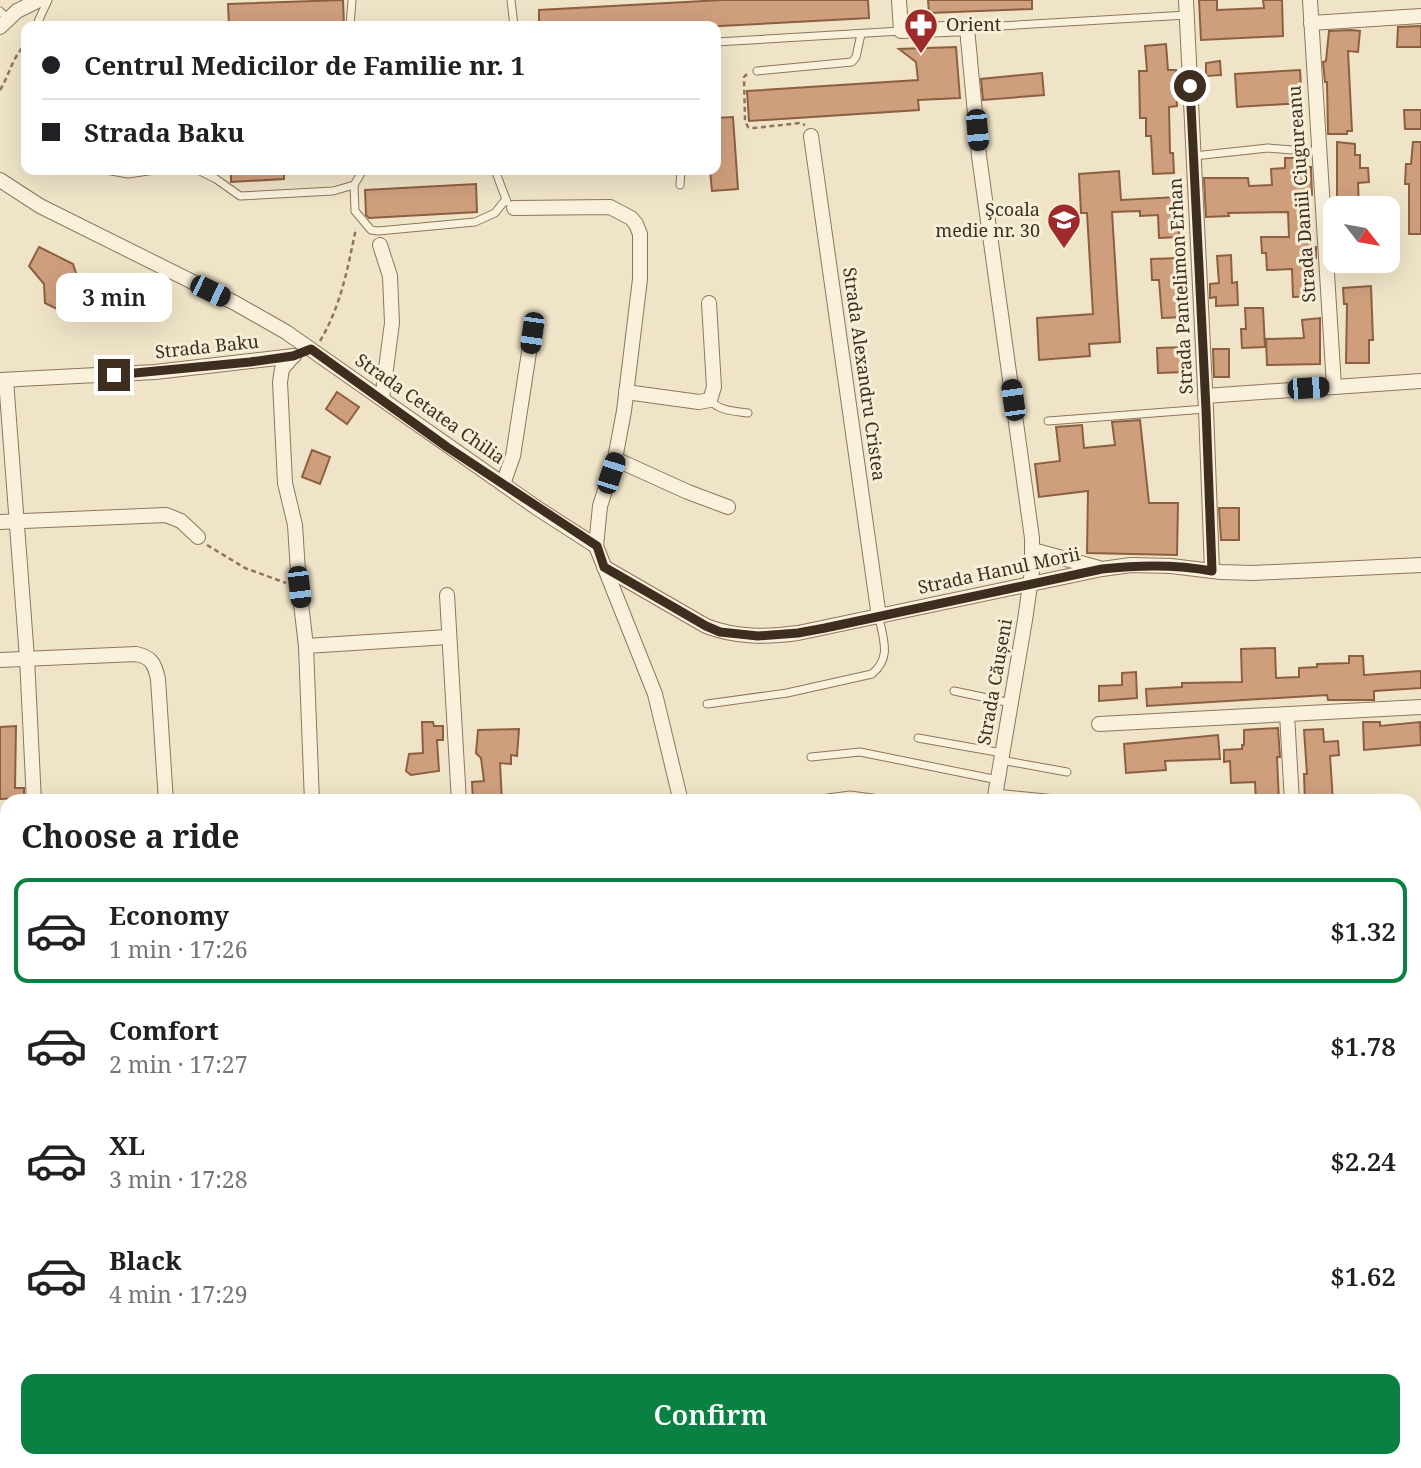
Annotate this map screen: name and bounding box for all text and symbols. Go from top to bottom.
pharmacy icon: Orient [902,6,940,55]
place label: Orient [946,12,1001,36]
text: Centrul Medicilor de Familie nr. 1 [84,47,525,83]
route start [1174,70,1206,102]
street label: Strada Daniil Ciugureanu [1281,84,1321,303]
car [965,108,990,152]
text: Strada Baku [84,114,244,150]
street label: Strada Pantelimon Erhan [1162,177,1198,395]
north arrow [1323,196,1400,273]
map controls [1323,196,1400,273]
place label: Şcoala medie nr. 30 [935,197,1040,242]
school or university icon: Şcoala medie nr. 30 [1045,201,1083,250]
street label: Strada Alexandru Cristea [838,266,892,482]
car [187,272,234,310]
callout: 3 min [56,274,172,322]
text: 3 min [82,281,146,313]
car [519,311,546,355]
street label: Strada Baku [154,329,260,363]
street label: Strada Cetatea Chilia [351,347,510,469]
route end [98,359,130,391]
car [1287,376,1330,400]
car [1000,378,1027,422]
car [595,450,628,496]
street label: Strada Hanul Morii [915,541,1082,599]
car [287,565,312,609]
street label: Strada Căușeni [971,616,1017,747]
text: Choose a ride [21,814,240,857]
text: Economy [109,897,229,933]
icon: car [25,899,88,962]
text: $1.32 [1330,913,1396,949]
text: 1 min · 17:26 [109,933,247,965]
text: Comfort [109,1012,219,1048]
icon: car [25,1014,88,1077]
text: $1.78 [1330,1028,1396,1064]
text: 2 min · 17:27 [109,1048,247,1080]
text: XL [109,1127,145,1163]
icon: car [25,1129,88,1192]
text: $2.24 [1330,1143,1396,1179]
text: 3 min · 17:28 [109,1163,247,1195]
text: Black [109,1242,182,1278]
icon: car [25,1244,88,1307]
text: $1.62 [1330,1258,1396,1294]
text: 4 min · 17:29 [109,1278,247,1310]
button: Confirm [21,1374,1400,1454]

